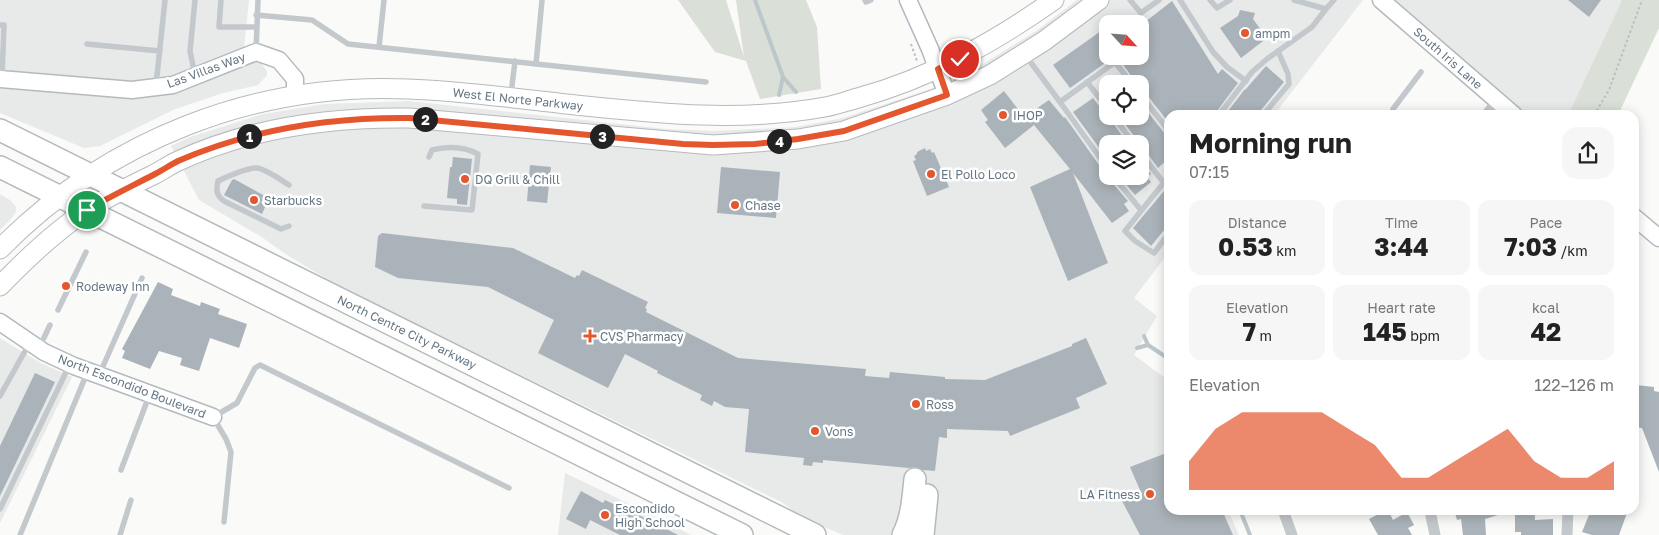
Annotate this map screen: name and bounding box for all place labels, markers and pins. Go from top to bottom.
place label: ampm [1255,26,1290,41]
marker: ampm [1239,27,1251,39]
pin [939,38,981,80]
pin: 2 [412,106,438,132]
place label: IHOP [1013,108,1043,123]
marker: IHOP [997,109,1009,121]
pin: 1 [236,124,262,148]
pin: 3 [590,124,614,148]
pin: 4 [766,128,792,154]
place label: El Pollo Loco [941,167,1016,182]
marker: El Pollo Loco [925,168,937,180]
place label: DQ Grill & Chill [475,172,560,187]
marker: DQ Grill & Chill [459,173,471,185]
pin [66,189,108,231]
place label: Starbucks [264,193,322,208]
marker: Starbucks [248,194,260,206]
place label: Chase [745,198,781,213]
marker: Chase [729,199,741,211]
place label: Rodeway Inn [76,279,150,294]
marker: Rodeway Inn [60,280,72,292]
place label: CVS Pharmacy [600,329,684,344]
marker: CVS Pharmacy [584,330,596,342]
place label: Ross [926,397,954,412]
marker: Ross [910,398,922,410]
place label: Vons [825,424,853,439]
marker: Vons [809,425,821,437]
place label: LA Fitness [1080,487,1140,502]
marker: LA Fitness [1144,488,1156,500]
place label: Escondido High School [615,501,685,530]
marker: Escondido High School [599,509,611,521]

